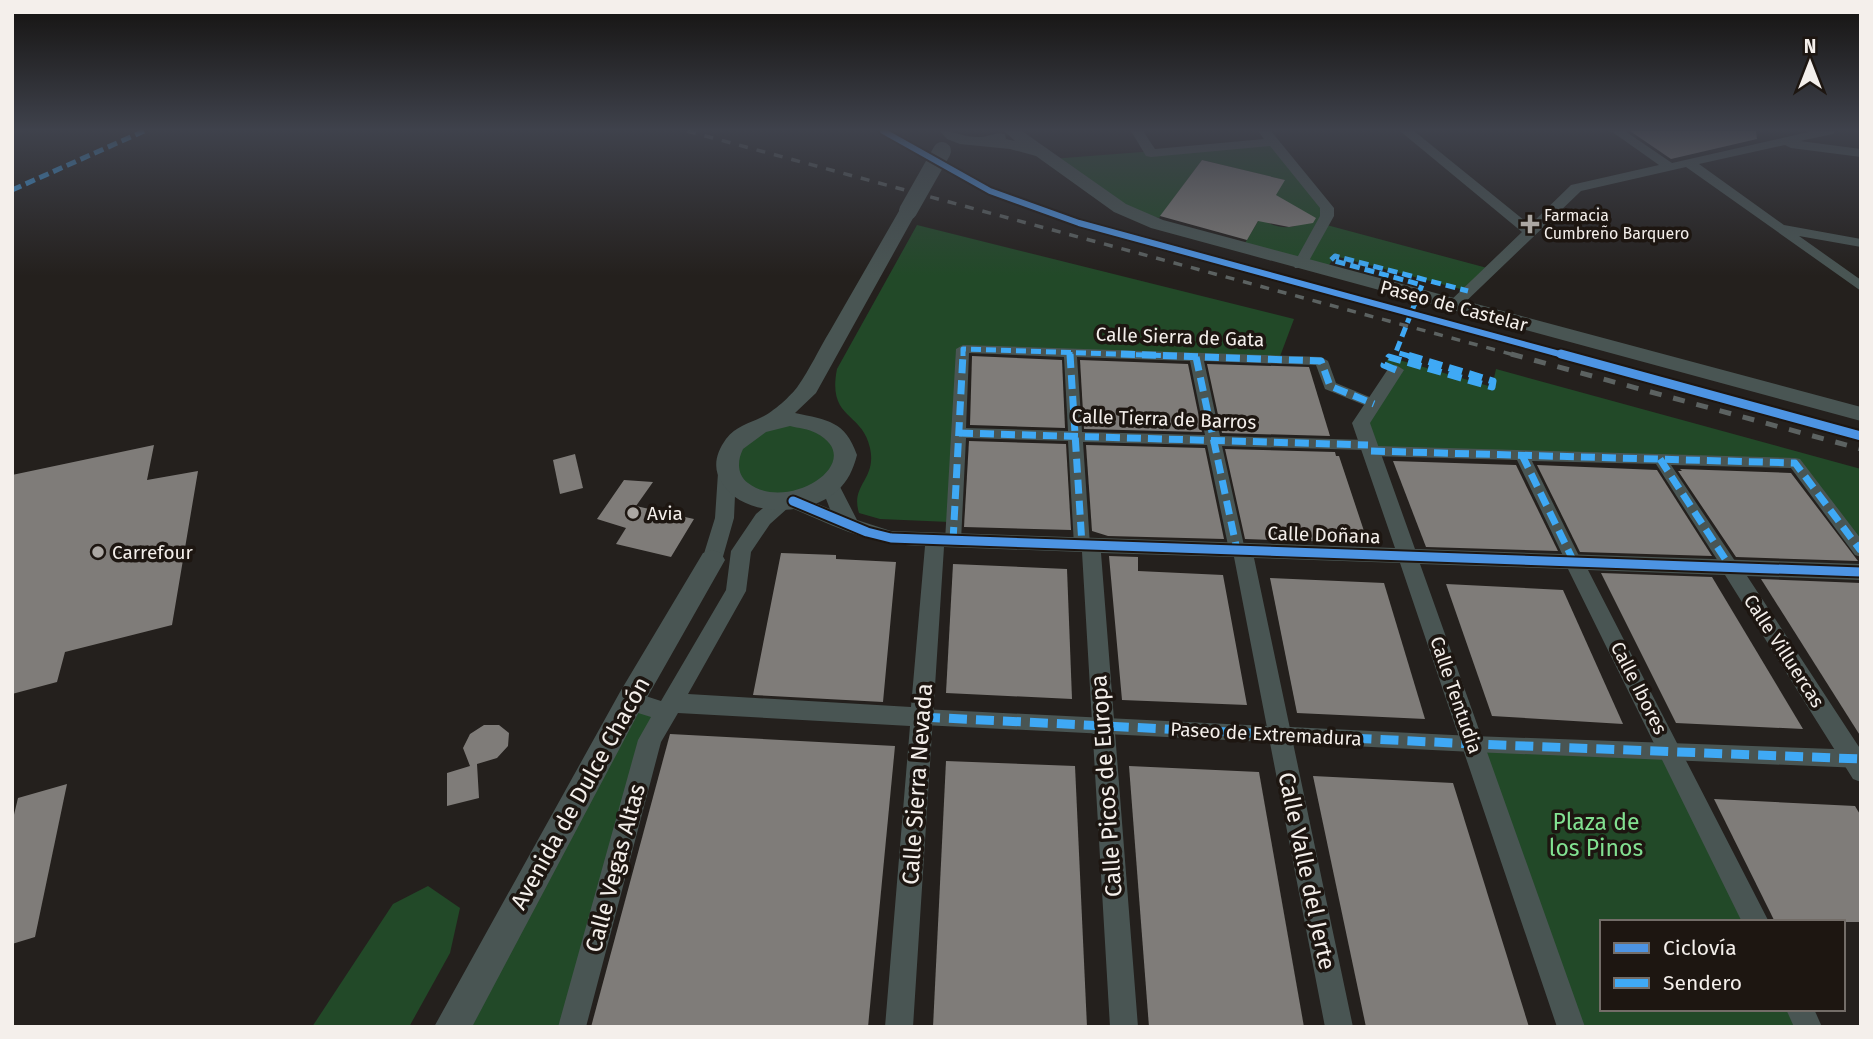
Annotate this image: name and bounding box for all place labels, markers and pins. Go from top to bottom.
place label: Farmacia Cumbreño Barquero [1544,206,1689,243]
marker: Farmacia Cumbreño Barquero [1522,216,1538,232]
place label: Avia [647,502,683,525]
marker: Avia [625,505,641,521]
place label: Carrefour [112,541,194,564]
marker: Carrefour [90,544,106,560]

